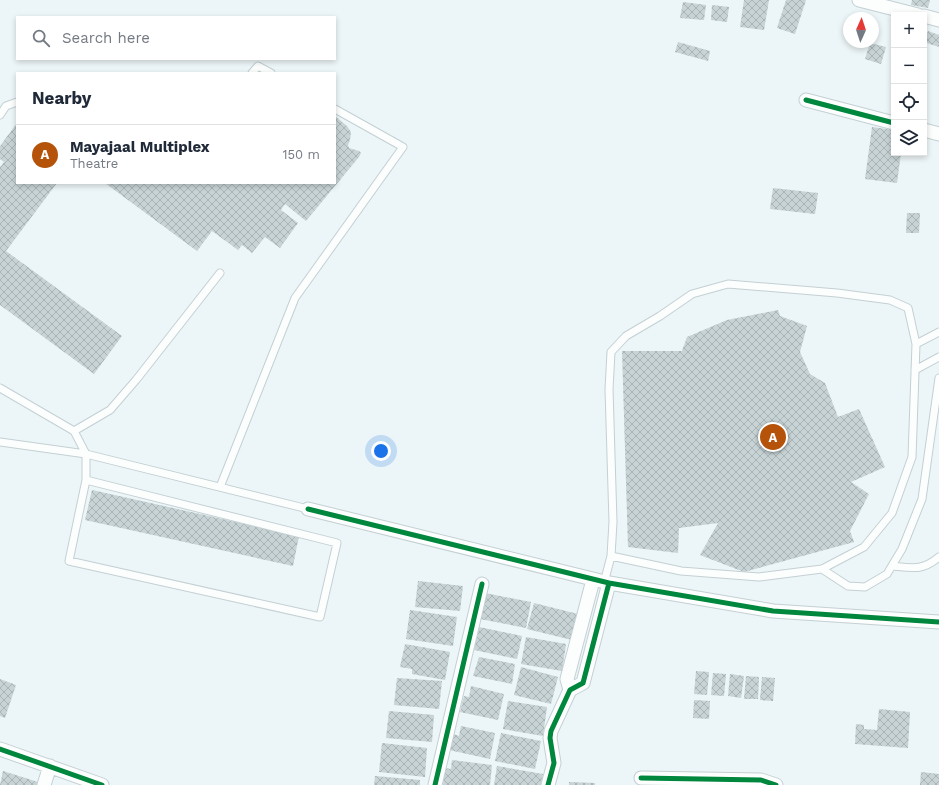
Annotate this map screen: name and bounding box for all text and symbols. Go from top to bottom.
north arrow [843,12,879,48]
map controls [891,12,927,156]
button: + [891,12,927,48]
search box [16,16,336,60]
icon: search [30,27,52,49]
text: Search here [62,29,150,47]
button: − [891,48,927,84]
button: locate [891,84,927,120]
text: Nearby [32,88,91,108]
button: layers [891,120,927,156]
text: Mayajaal Multiplex [70,138,210,156]
text: A [41,147,49,162]
text: 150 m [282,147,320,162]
text: Theatre [70,156,118,171]
pin: A [760,422,786,452]
your location [371,441,391,461]

